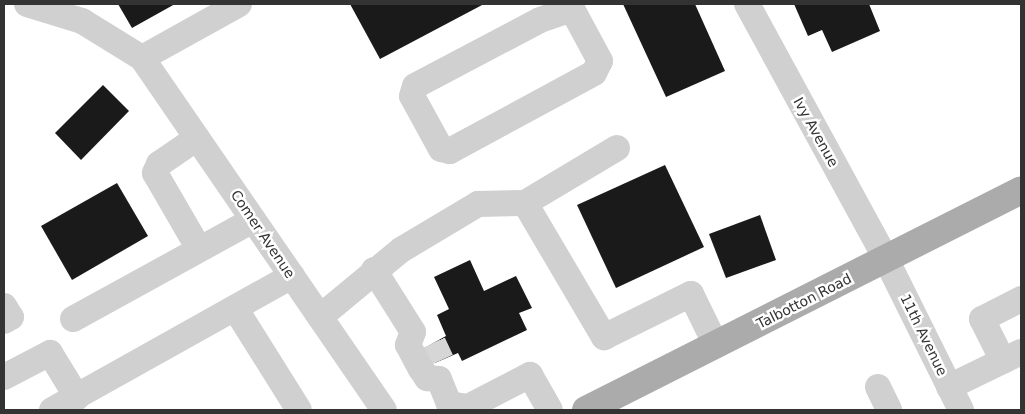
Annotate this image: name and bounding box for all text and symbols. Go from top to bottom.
street label: Ivy Avenue [790,94,842,170]
street label: Comer Avenue [227,187,299,281]
street label: Talbotton Road [754,270,854,332]
street label: 11th Avenue [897,291,951,379]

